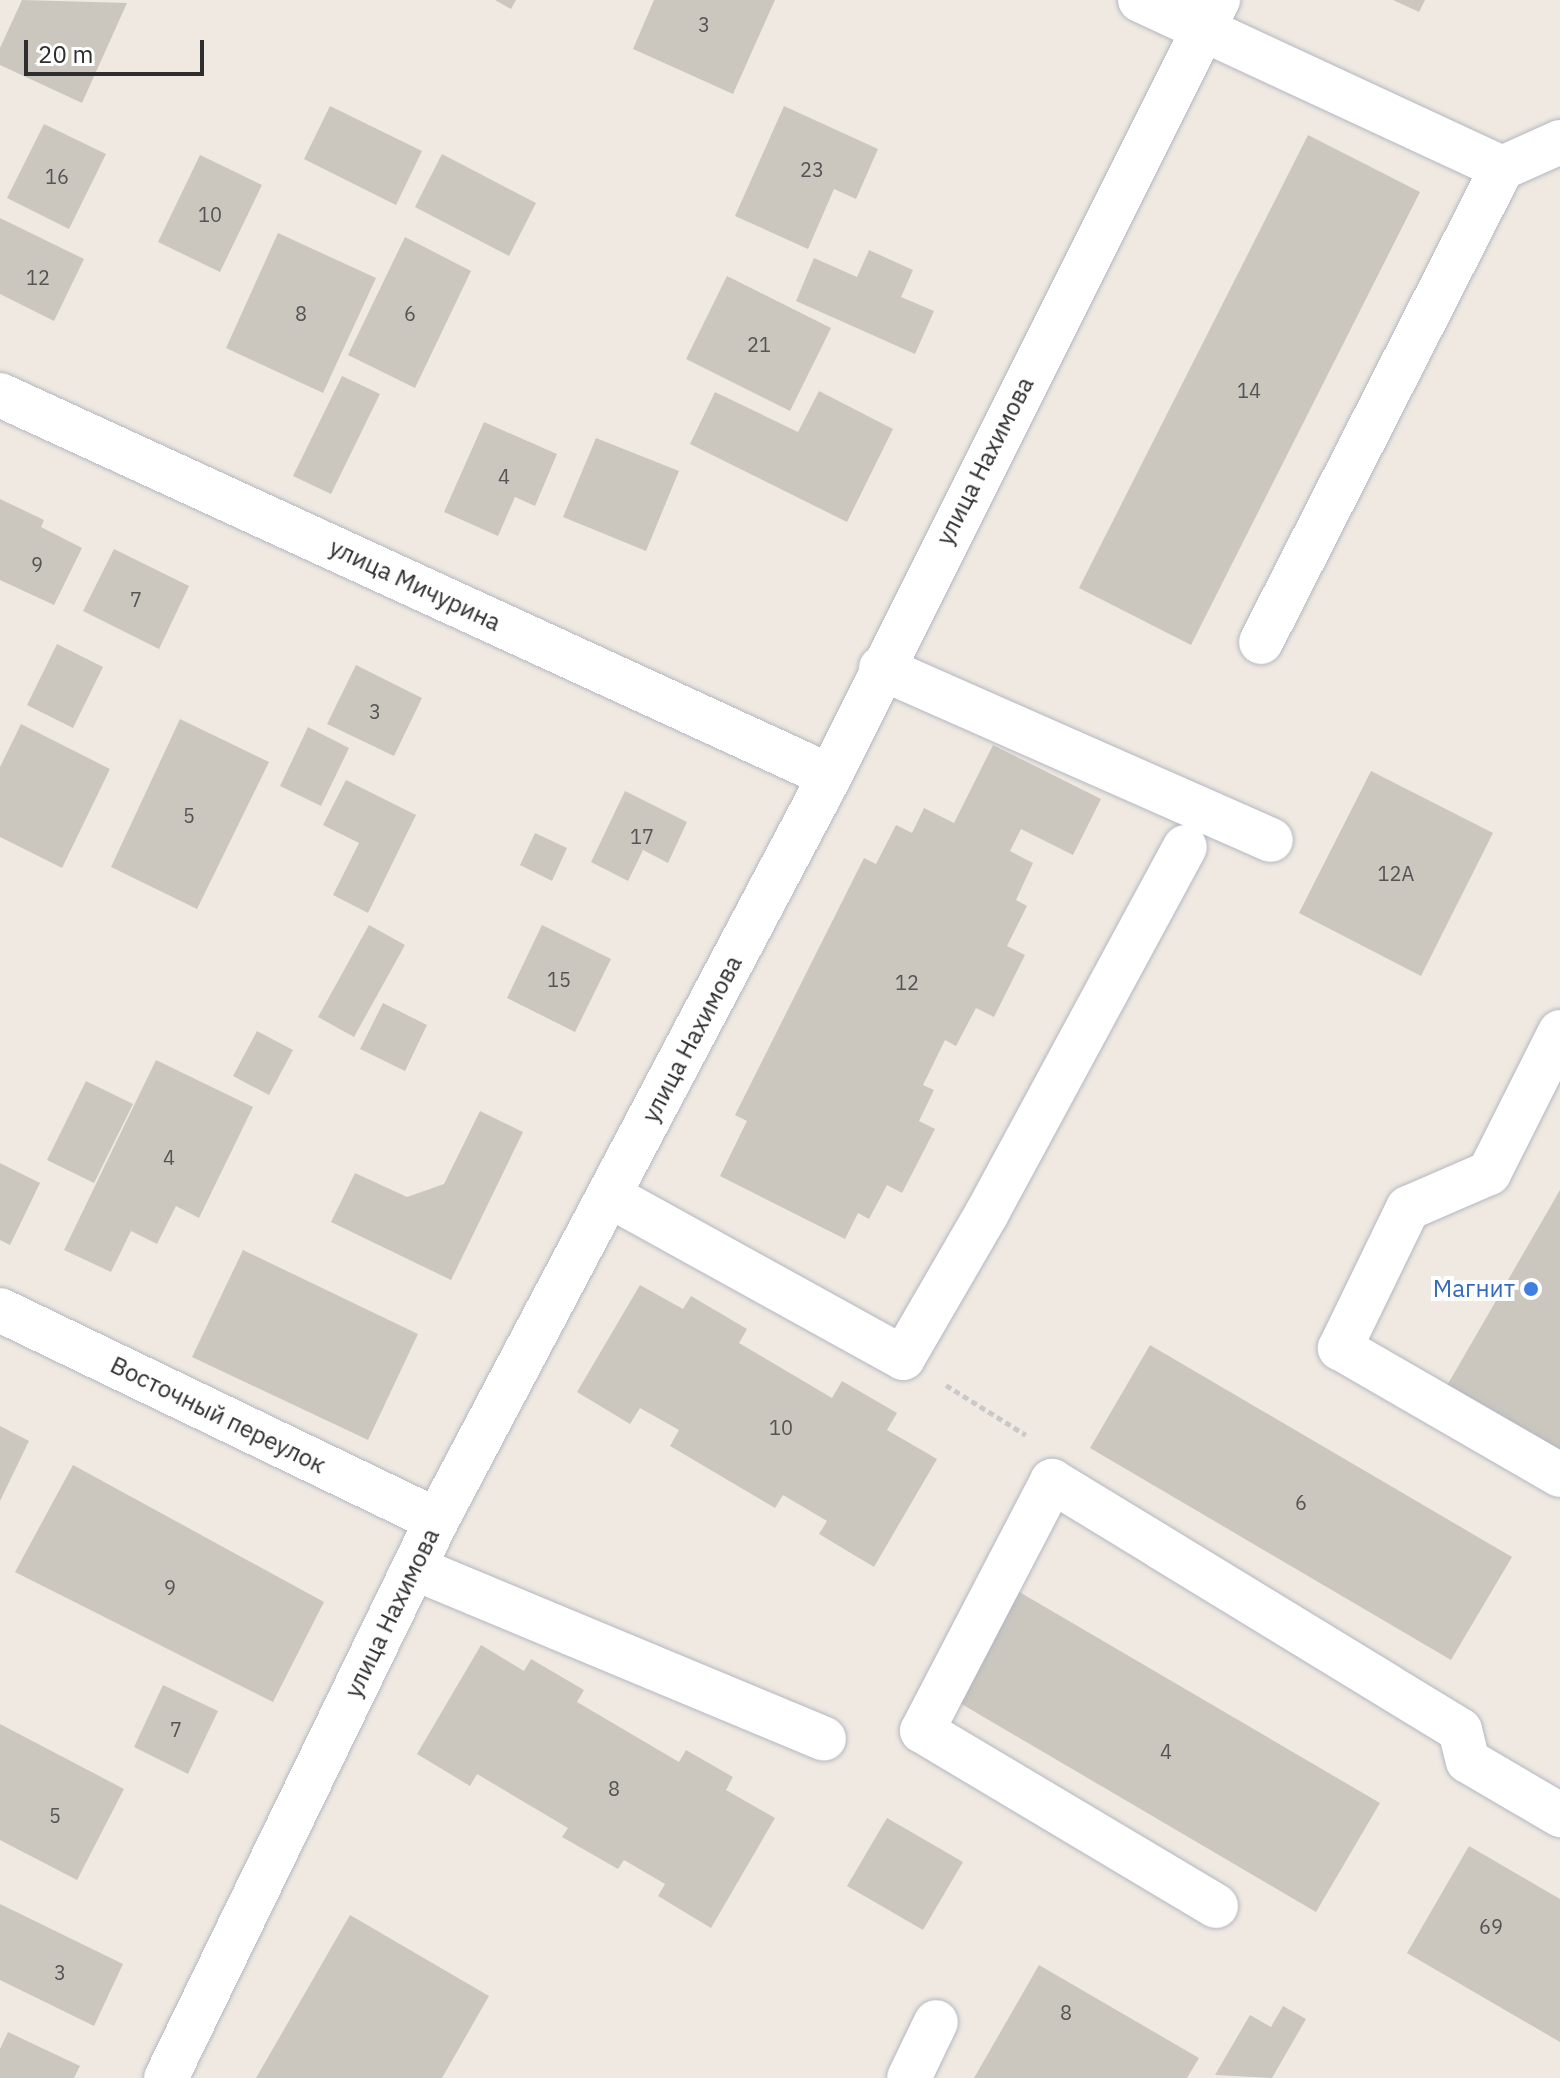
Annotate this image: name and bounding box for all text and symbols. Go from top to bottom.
house number: 3 [698,12,710,36]
scale bar [28,24,208,74]
text: 20 m [38,38,93,70]
house number: 23 [800,157,824,181]
house number: 16 [45,164,69,188]
house number: 10 [198,202,222,226]
house number: 12 [26,265,50,289]
house number: 8 [295,301,307,325]
house number: 6 [404,301,416,325]
house number: 21 [747,332,771,356]
street label: улица Нахимова [930,372,1040,550]
house number: 14 [1237,378,1261,402]
house number: 4 [498,464,510,488]
street label: улица Мичурина [325,533,505,637]
house number: 9 [31,552,43,576]
house number: 7 [130,587,142,611]
house number: 3 [369,699,381,723]
house number: 5 [183,803,195,827]
house number: 17 [630,824,654,848]
house number: 12А [1378,861,1414,885]
street label: улица Нахимова [636,951,748,1127]
house number: 15 [547,967,571,991]
house number: 12 [895,970,919,994]
house number: 4 [163,1145,175,1169]
place label: Магнит [1433,1275,1515,1303]
marker: Магнит [1522,1280,1540,1298]
street label: Восточный переулок [106,1350,330,1480]
house number: 10 [769,1415,793,1439]
house number: 6 [1295,1490,1307,1514]
street label: улица Нахимова [339,1524,445,1702]
house number: 9 [164,1575,176,1599]
house number: 7 [170,1717,182,1741]
house number: 4 [1160,1739,1172,1763]
house number: 8 [608,1776,620,1800]
house number: 5 [49,1803,61,1827]
house number: 69 [1479,1914,1503,1938]
house number: 3 [54,1960,66,1984]
house number: 8 [1060,2000,1072,2024]

